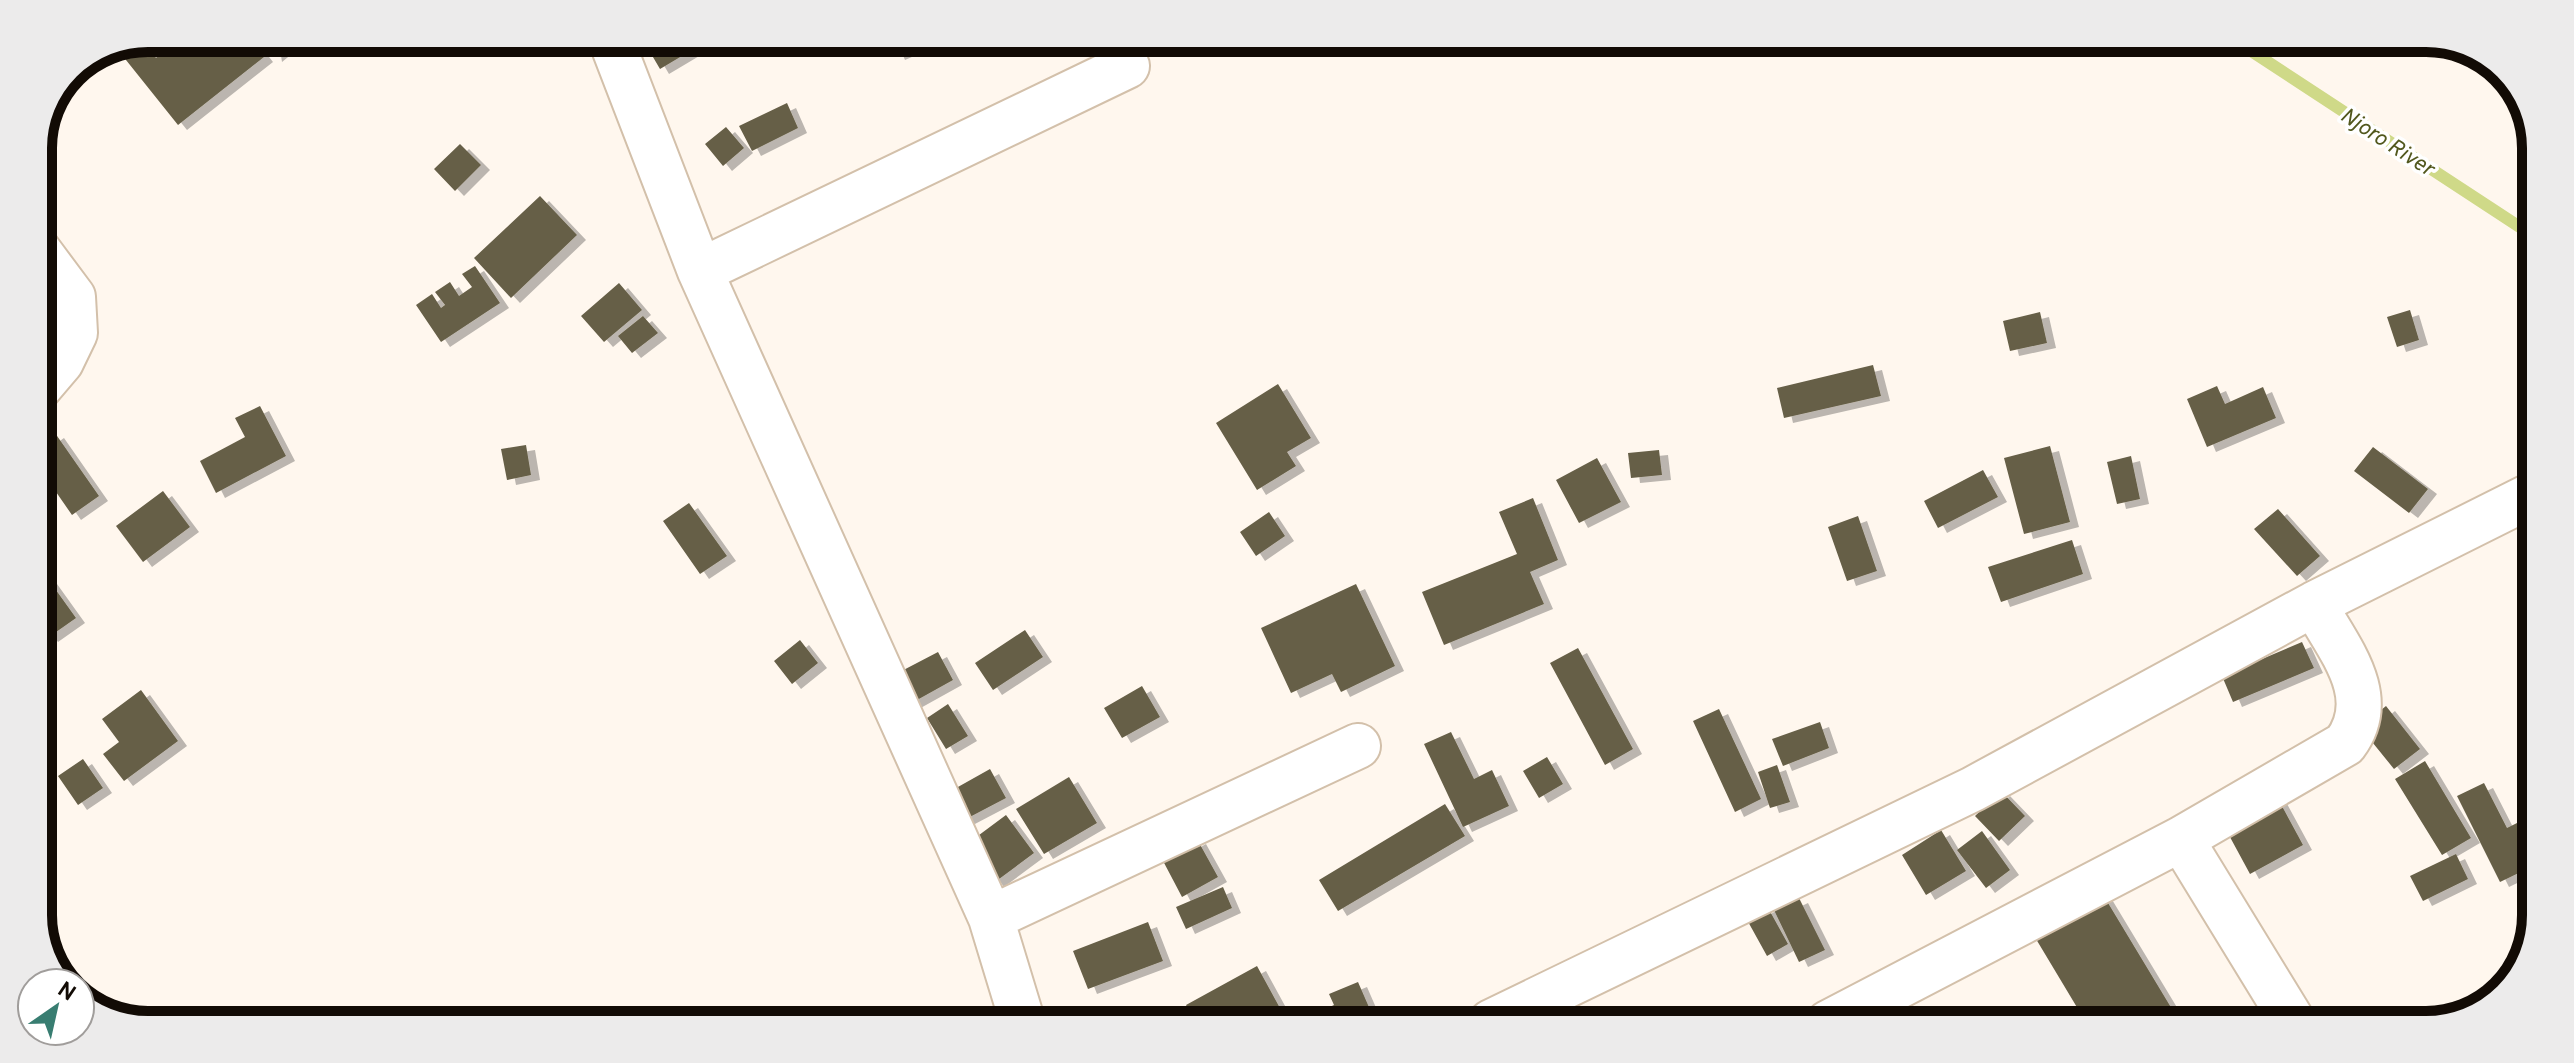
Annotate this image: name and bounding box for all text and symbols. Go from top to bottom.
water label: Njoro River [2335,103,2440,184]
north arrow [16,967,96,1047]
text: N [52,977,80,1008]

